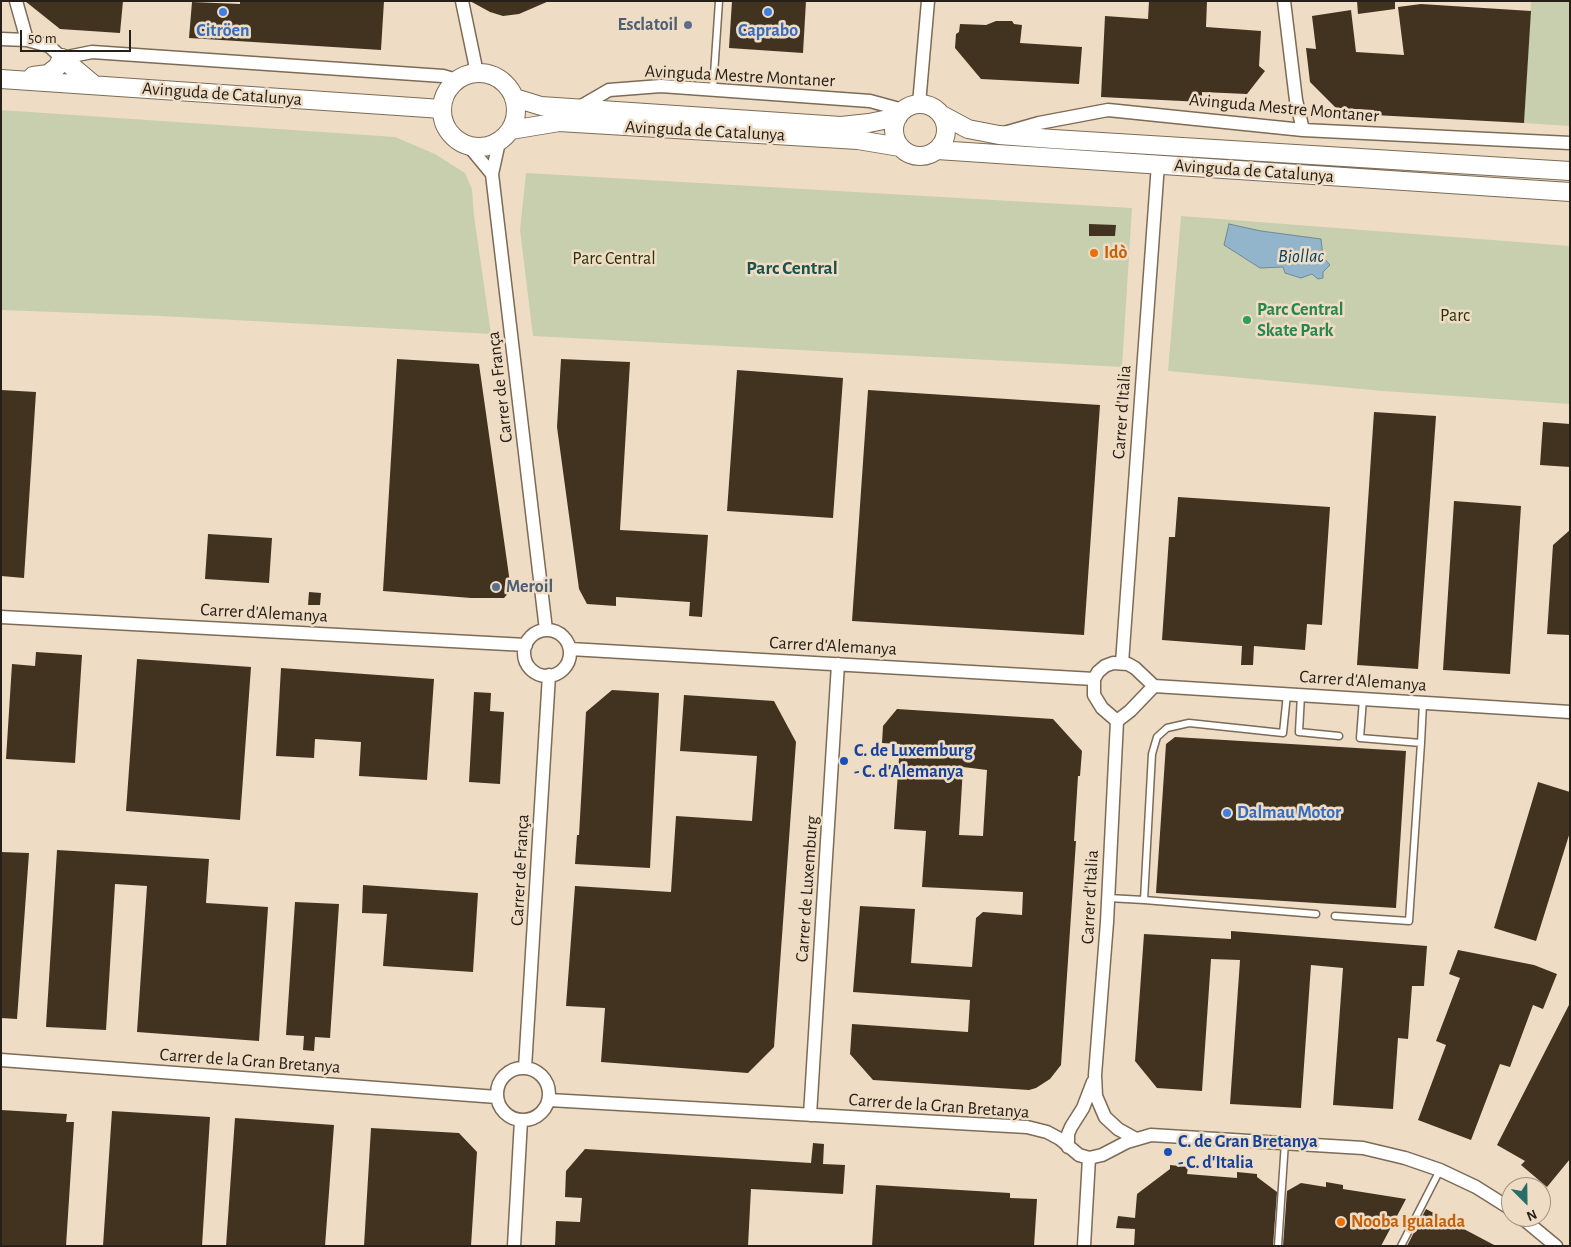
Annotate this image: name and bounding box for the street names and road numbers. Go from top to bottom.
street label: Avinguda Mestre Montaner [644,60,836,92]
street label: Avinguda de Catalunya [141,78,303,110]
street label: Avinguda Mestre Montaner [1188,89,1380,127]
street label: Avinguda de Catalunya [624,116,786,146]
street label: Avinguda de Catalunya [1173,155,1335,187]
street label: Carrer de França [482,330,518,444]
street label: Carrer d'Itàlia [1108,364,1136,460]
street label: Carrer d'Alemanya [200,599,328,627]
street label: Carrer d'Alemanya [769,632,897,660]
street label: Carrer d'Alemanya [1299,666,1427,696]
street label: Carrer de França [506,813,534,927]
street label: Carrer de Luxemburg [791,815,823,963]
street label: Carrer d'Itàlia [1077,849,1103,945]
street label: Carrer de la Gran Bretanya [159,1044,341,1078]
street label: Carrer de la Gran Bretanya [848,1089,1030,1123]

